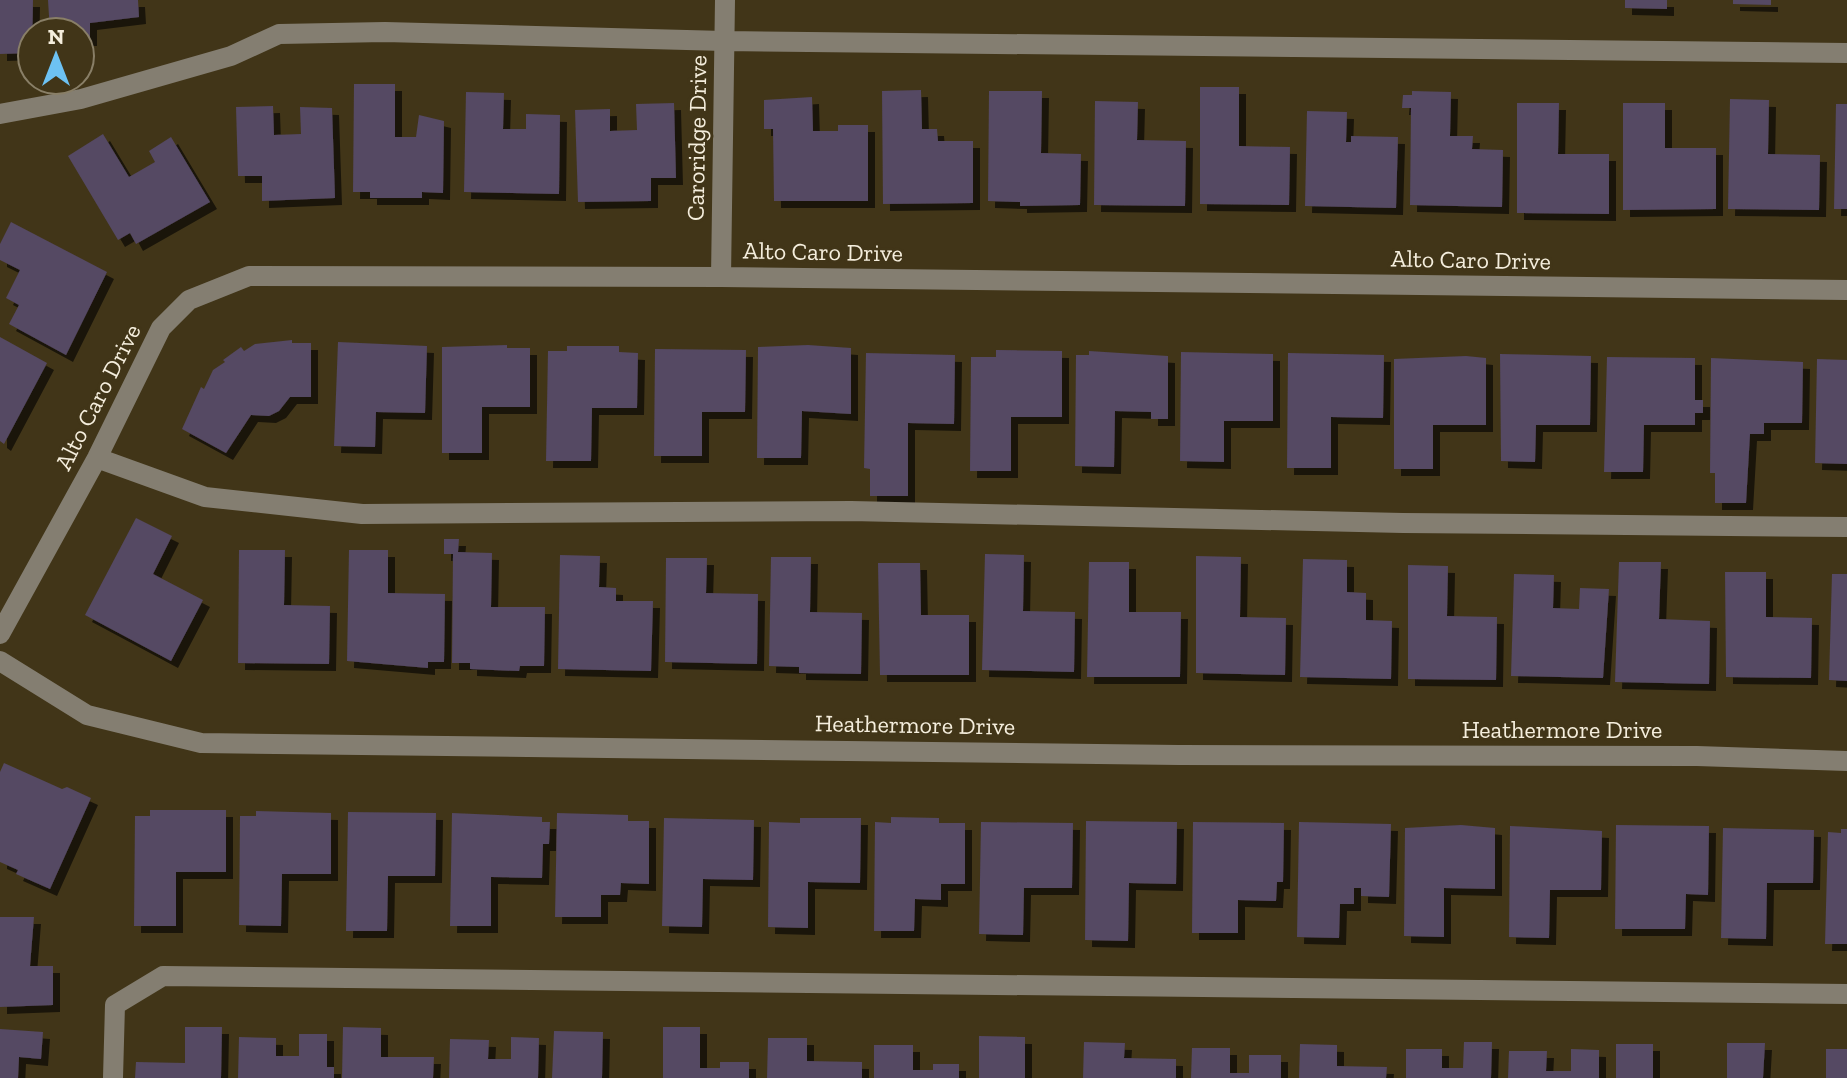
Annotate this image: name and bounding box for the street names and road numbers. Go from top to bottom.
street label: Caroridge Drive [681,55,712,221]
street label: Alto Caro Drive [743,236,903,267]
street label: Alto Caro Drive [1391,244,1551,275]
street label: Alto Caro Drive [48,319,147,475]
street label: Heathermore Drive [815,708,1015,741]
street label: Heathermore Drive [1462,715,1662,744]

